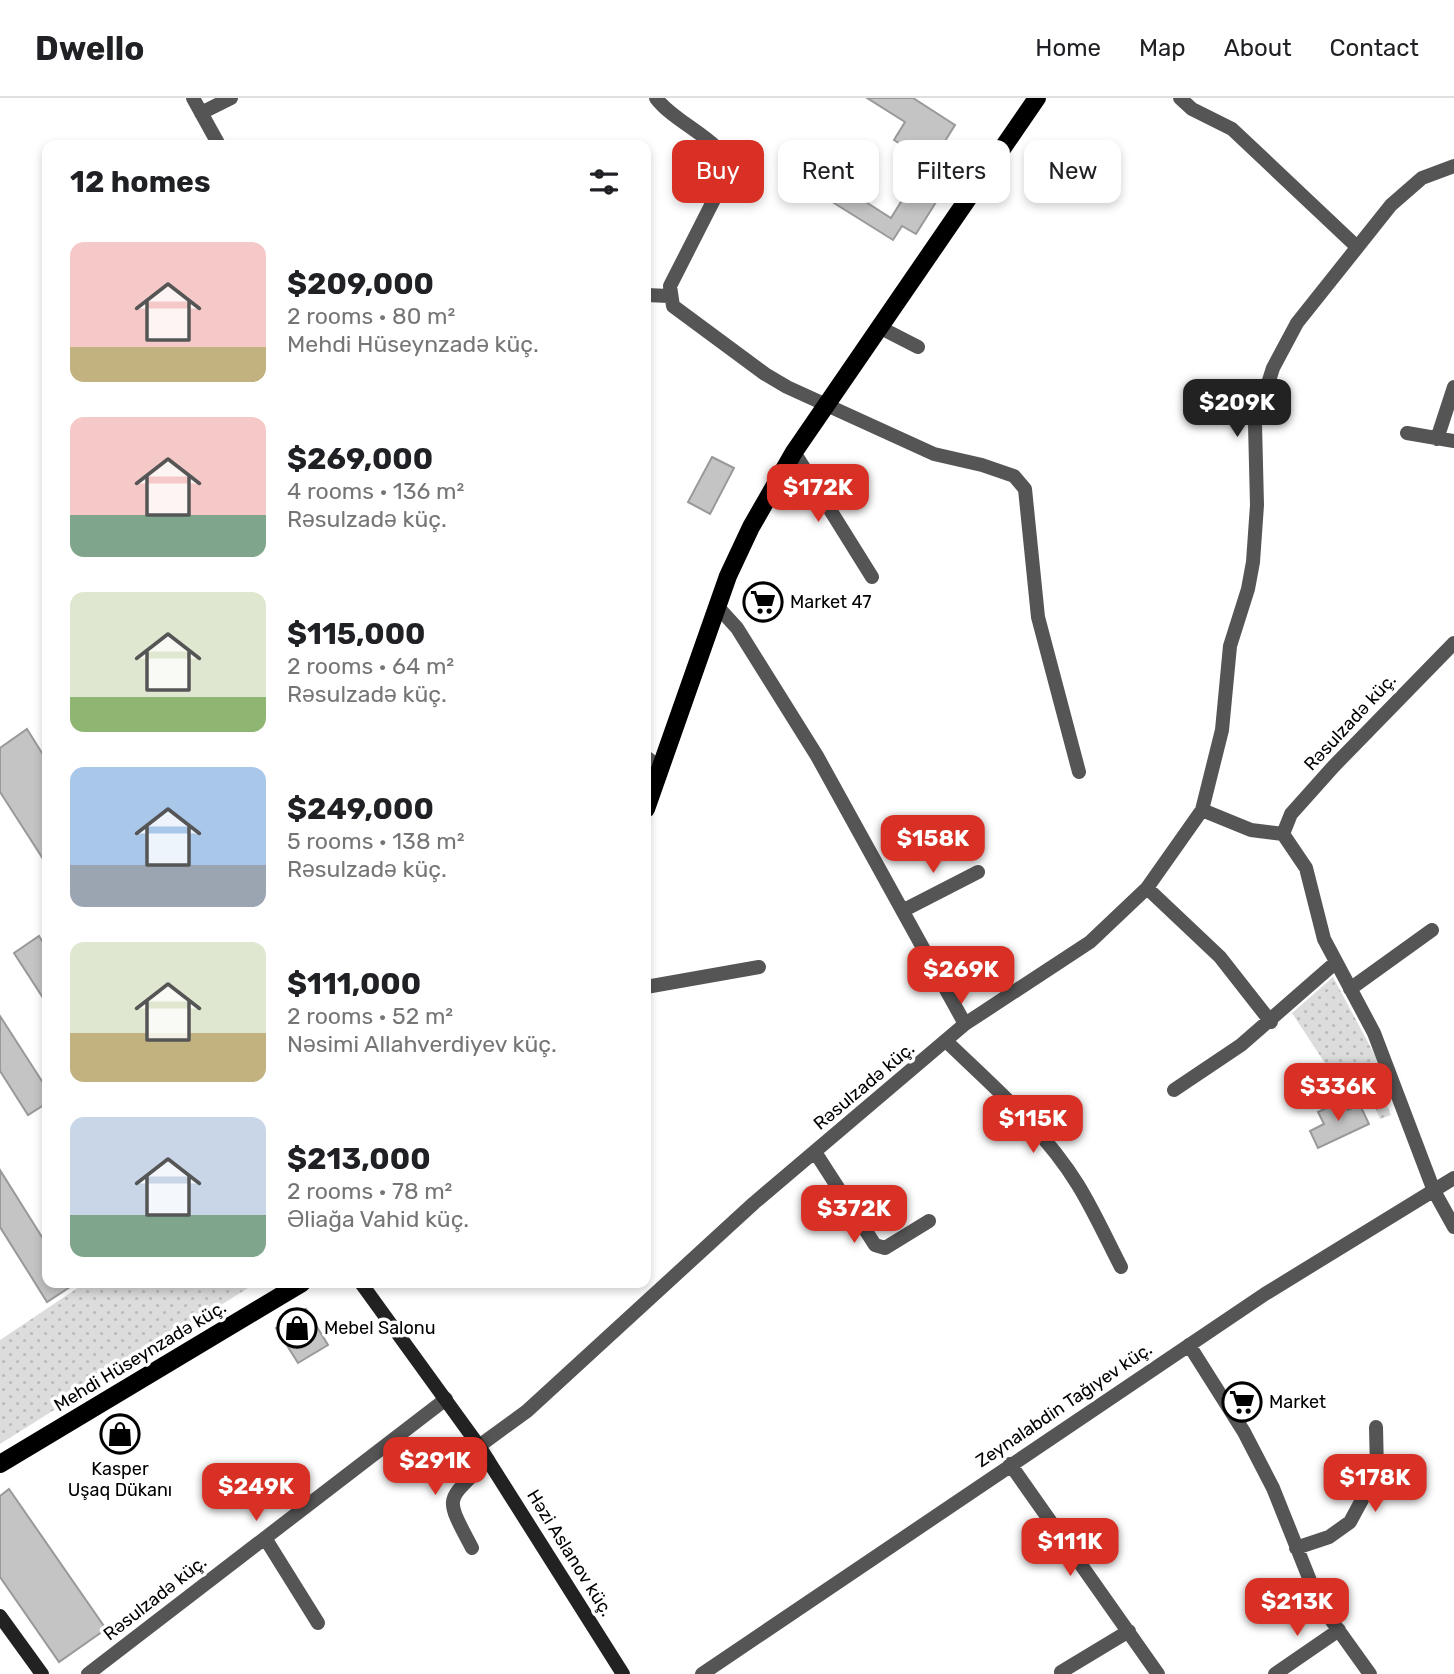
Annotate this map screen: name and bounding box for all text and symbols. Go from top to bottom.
text: Dwello [35,29,144,68]
text: Home [1035,34,1101,62]
text: Map [1139,34,1186,62]
text: About [1224,34,1292,62]
text: Contact [1330,34,1419,62]
chip: Buy [672,140,764,203]
chip: Rent [778,140,879,203]
chip: Filters [893,140,1010,203]
chip: New [1024,140,1121,203]
icon: filters [585,163,623,201]
text: 12 homes [70,164,211,200]
text: $209,000 [287,266,434,302]
icon: home [126,270,210,354]
text: 2 rooms · 80 m² [287,302,455,330]
text: Mehdi Hüseynzadə küç. [287,330,539,358]
pin: $209K [1188,380,1286,439]
text: $209K [1199,388,1275,416]
text: $269,000 [287,441,433,477]
icon: home [126,445,210,529]
pin: $172K [769,464,867,524]
text: $172K [783,473,853,501]
text: 4 rooms · 136 m² [287,477,464,505]
text: Rəsulzadə küç. [287,505,447,533]
supermarket icon: Market 47 [742,581,784,623]
place label: Market 47 [790,591,871,613]
text: $115,000 [287,616,425,652]
icon: home [126,620,210,704]
text: 2 rooms · 64 m² [287,652,454,680]
street label: Rəsulzadə küç. [1299,669,1401,775]
text: Rəsulzadə küç. [287,680,447,708]
text: $249,000 [287,791,434,827]
icon: home [126,795,210,879]
pin: $158K [884,816,982,875]
text: $158K [897,824,969,852]
text: 5 rooms · 138 m² [287,827,464,855]
text: Rəsulzadə küç. [287,855,447,883]
pin: $269K [912,946,1010,1006]
text: $269K [923,955,999,983]
text: $111,000 [287,966,421,1002]
icon: home [126,970,210,1054]
text: 2 rooms · 52 m² [287,1002,453,1030]
text: Nəsimi Allahverdiyev küç. [287,1030,557,1058]
street label: Rəsulzadə küç. [809,1037,919,1135]
pin: $336K [1289,1063,1387,1123]
text: $336K [1300,1072,1376,1100]
pin: $115K [984,1096,1082,1155]
text: $115K [999,1104,1067,1132]
text: $213,000 [287,1141,431,1177]
icon: home [126,1145,210,1229]
text: 2 rooms · 78 m² [287,1177,452,1205]
pin: $372K [805,1186,903,1245]
text: $372K [817,1194,891,1222]
text: Əliağa Vahid küç. [287,1205,469,1233]
street label: Mehdi Hüseynzadə küç. [50,1296,230,1416]
shop icon: Mebel Salonu [276,1307,318,1349]
place label: Mebel Salonu [324,1317,436,1339]
street label: Zeynalabdin Tağıyev küç. [972,1338,1156,1472]
supermarket icon: Market [1221,1381,1263,1423]
place label: Market [1269,1391,1326,1413]
shop icon: Kasper Uşaq Dükanı [99,1413,141,1455]
pin: $291K [386,1438,484,1497]
text: $291K [399,1446,471,1474]
pin: $178K [1326,1454,1424,1514]
place label: Kasper Uşaq Dükanı [68,1458,172,1501]
text: $178K [1340,1463,1410,1491]
pin: $249K [207,1464,305,1523]
text: $249K [218,1472,294,1500]
street label: Həzi Aslanov küç. [522,1486,618,1620]
pin: $111K [1021,1518,1119,1578]
text: $111K [1038,1527,1102,1555]
street label: Rəsulzadə küç. [99,1551,211,1645]
pin: $213K [1248,1578,1346,1638]
text: $213K [1261,1587,1333,1615]

